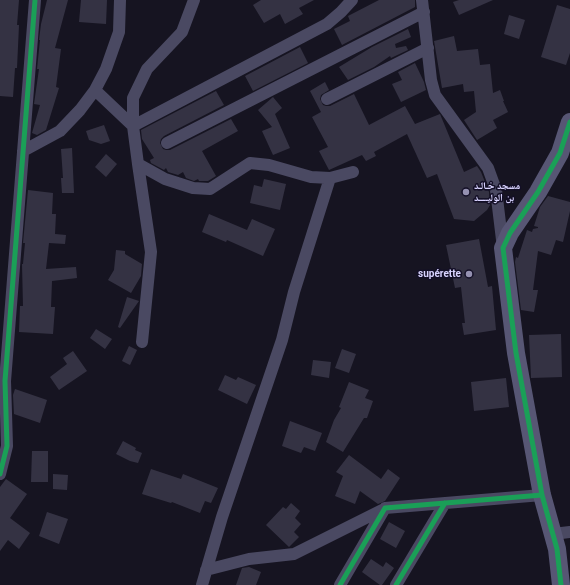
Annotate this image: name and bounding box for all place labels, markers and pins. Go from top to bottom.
place label: مسجد خـالـد بن الوليــــد [474,180,520,204]
marker: مسجد خـالـد بن الوليــــد [461,187,471,197]
place label: supérette [418,268,461,280]
marker: supérette [464,269,474,279]

